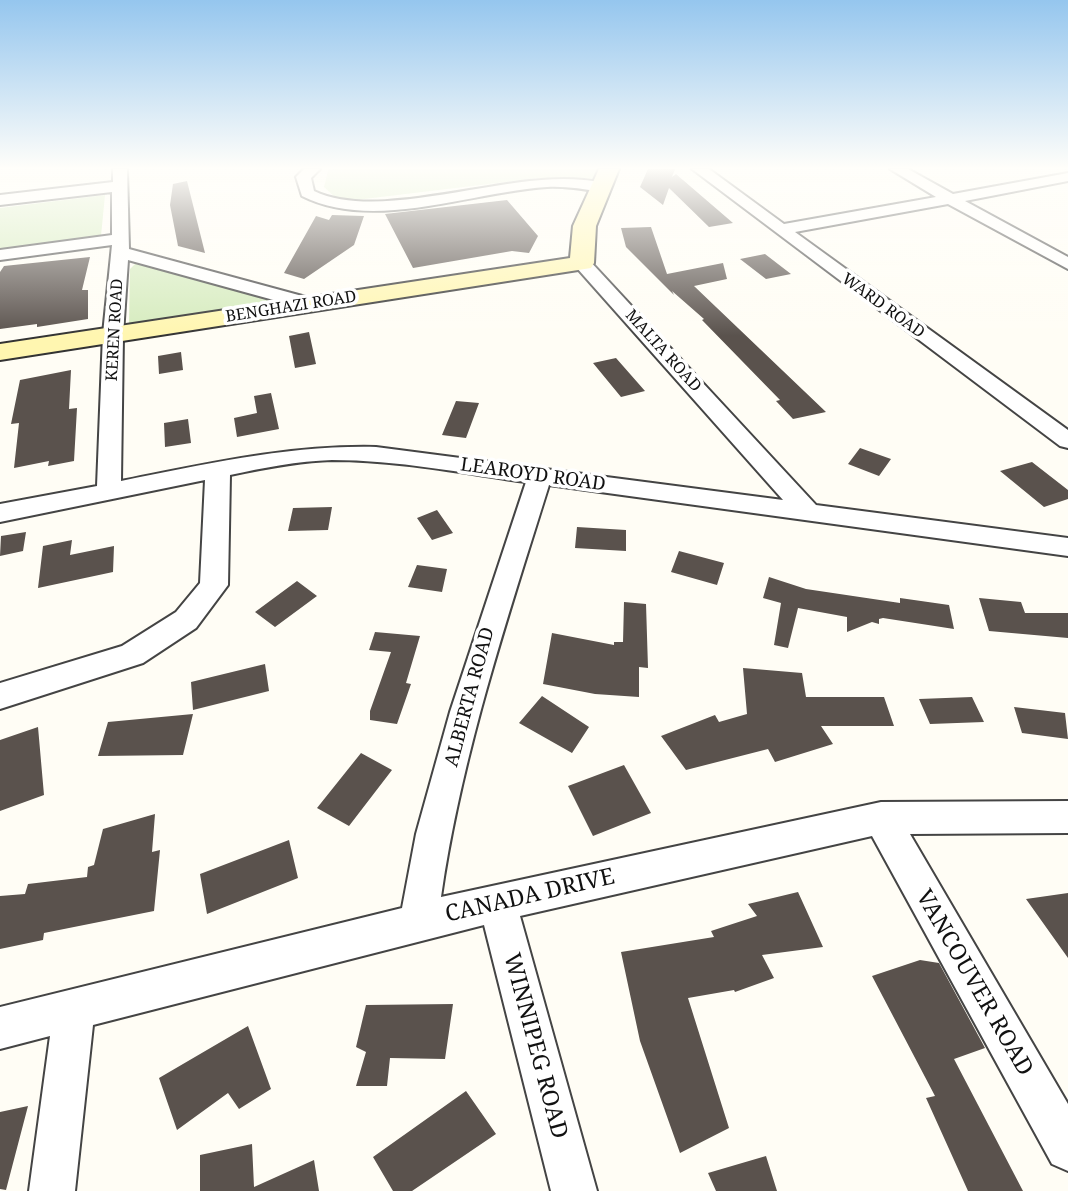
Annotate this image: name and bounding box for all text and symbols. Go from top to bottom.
street label: WARD ROAD [838,269,928,343]
street label: KEREN ROAD [103,278,127,382]
street label: BENGHAZI ROAD [224,287,358,327]
street label: MALTA ROAD [621,306,705,396]
street label: LEAROYD ROAD [459,454,607,496]
street label: ALBERTA ROAD [440,625,500,769]
street label: CANADA DRIVE [443,863,617,929]
street label: VANCOUVER ROAD [909,885,1039,1081]
street label: WINNIPEG ROAD [497,950,573,1142]

